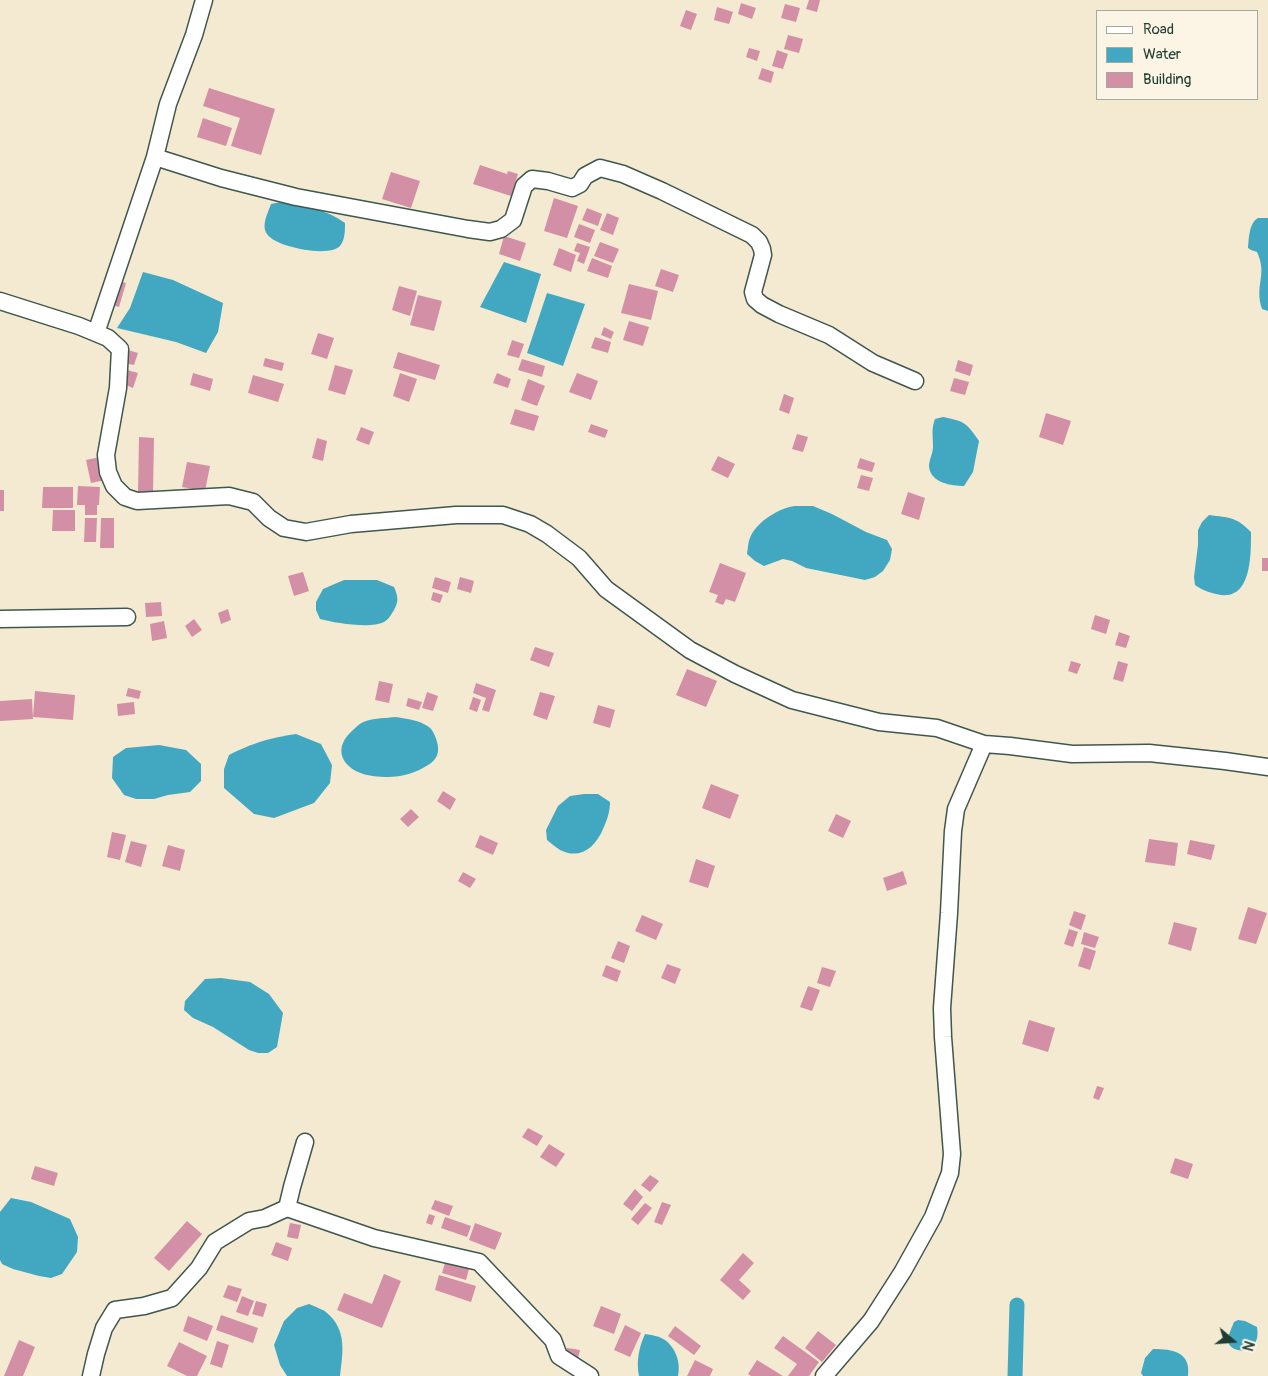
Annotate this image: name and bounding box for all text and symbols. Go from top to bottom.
legend [1096,10,1258,100]
text: Road [1143,20,1174,39]
text: Water [1143,45,1181,64]
text: Building [1143,70,1191,89]
north arrow [1208,1316,1258,1366]
text: N [1238,1339,1257,1353]

